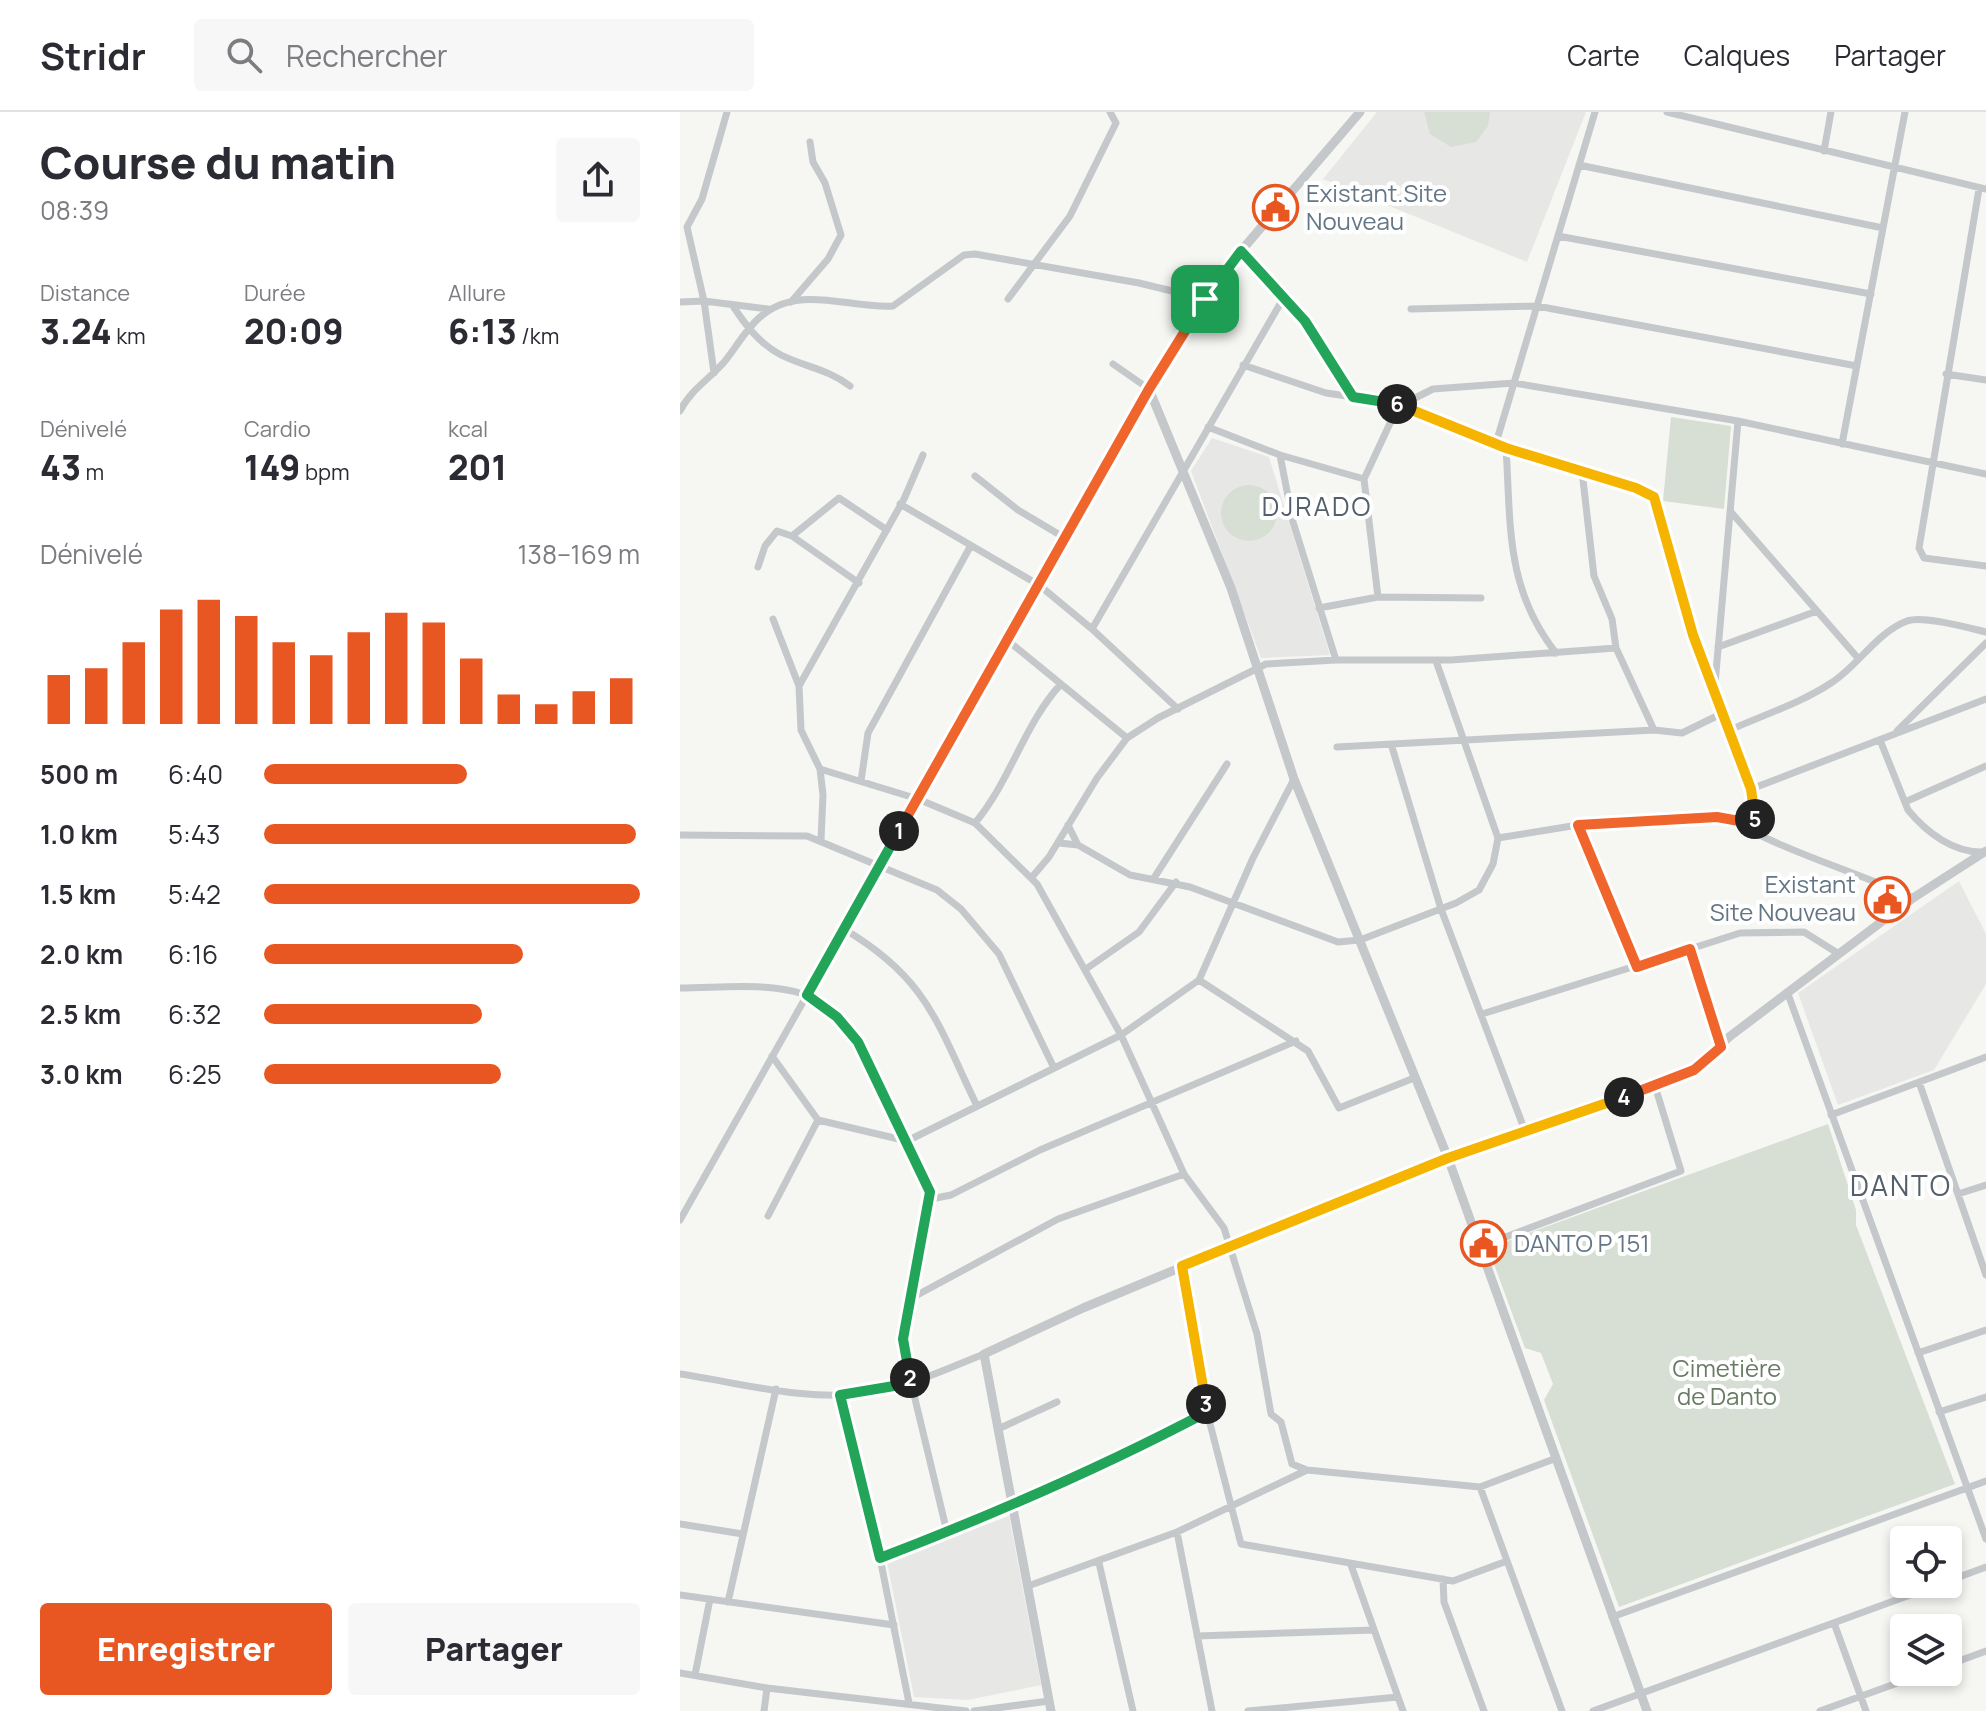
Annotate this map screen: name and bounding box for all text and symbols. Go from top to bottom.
search box [194,19,754,91]
text: Stridr [40,29,146,81]
icon: search [222,33,266,77]
text: Rechercher [286,35,448,76]
text: Carte [1567,36,1640,74]
text: Calques [1684,36,1790,74]
text: Partager [1834,36,1946,74]
text: Course du matin [40,132,396,192]
button: share [556,138,640,222]
place label: Existant.Site Nouveau [1306,176,1447,237]
public building icon: Existant.Site Nouveau [1251,184,1299,232]
text: 08:39 [40,192,109,228]
pin [1171,265,1239,333]
icon: arrive [1183,277,1227,321]
text: Distance [40,278,130,308]
text: Durée [244,278,306,308]
text: Allure [448,278,506,308]
text: 3.24 [40,308,112,354]
text: 20:09 [244,308,344,354]
text: 6:13 [448,308,517,354]
text: km [112,321,146,351]
text: /km [517,321,559,351]
pin: 6 [1377,384,1417,424]
text: 6 [1390,389,1404,419]
text: Dénivelé [40,414,127,444]
text: Cardio [244,414,311,444]
text: kcal [448,414,488,444]
text: 43 [40,444,81,490]
text: 149 [244,444,300,490]
text: 201 [448,444,507,490]
text: m [81,457,104,487]
text: bpm [300,457,350,487]
district label: DJRADO [1262,488,1372,524]
text: Dénivelé [40,536,143,572]
text: 138–169 m [517,536,640,572]
text: 500 m [40,756,118,792]
text: 6:40 [168,756,223,792]
pin: 5 [1735,799,1775,839]
text: 5 [1749,804,1761,834]
pin: 1 [879,811,919,851]
text: 1.0 km [40,816,118,852]
text: 5:43 [168,816,221,852]
text: 1 [894,816,904,846]
place label: Existant Site Nouveau [1710,867,1856,928]
public building icon: Existant Site Nouveau [1863,875,1911,923]
text: 1.5 km [40,876,116,912]
text: 5:42 [168,876,221,912]
text: 2.0 km [40,936,123,972]
text: 6:16 [168,936,218,972]
text: 2.5 km [40,996,121,1032]
text: 6:32 [168,996,221,1032]
text: 3.0 km [40,1056,123,1092]
text: 6:25 [168,1056,222,1092]
pin: 4 [1604,1077,1644,1117]
text: 4 [1617,1082,1631,1112]
district label: DANTO [1850,1166,1952,1204]
public building icon: DANTO P 151 [1459,1220,1507,1268]
place label: DANTO P 151 [1514,1226,1650,1259]
park label: Cimetière de Danto [1673,1351,1781,1412]
pin: 2 [890,1358,930,1398]
text: 2 [903,1363,917,1393]
pin: 3 [1186,1384,1226,1424]
text: 3 [1200,1389,1212,1419]
map controls [1890,1526,1962,1686]
button: locate [1890,1526,1962,1598]
button: Enregistrer [40,1603,332,1695]
button: Partager [348,1603,640,1695]
button: layers [1890,1614,1962,1686]

